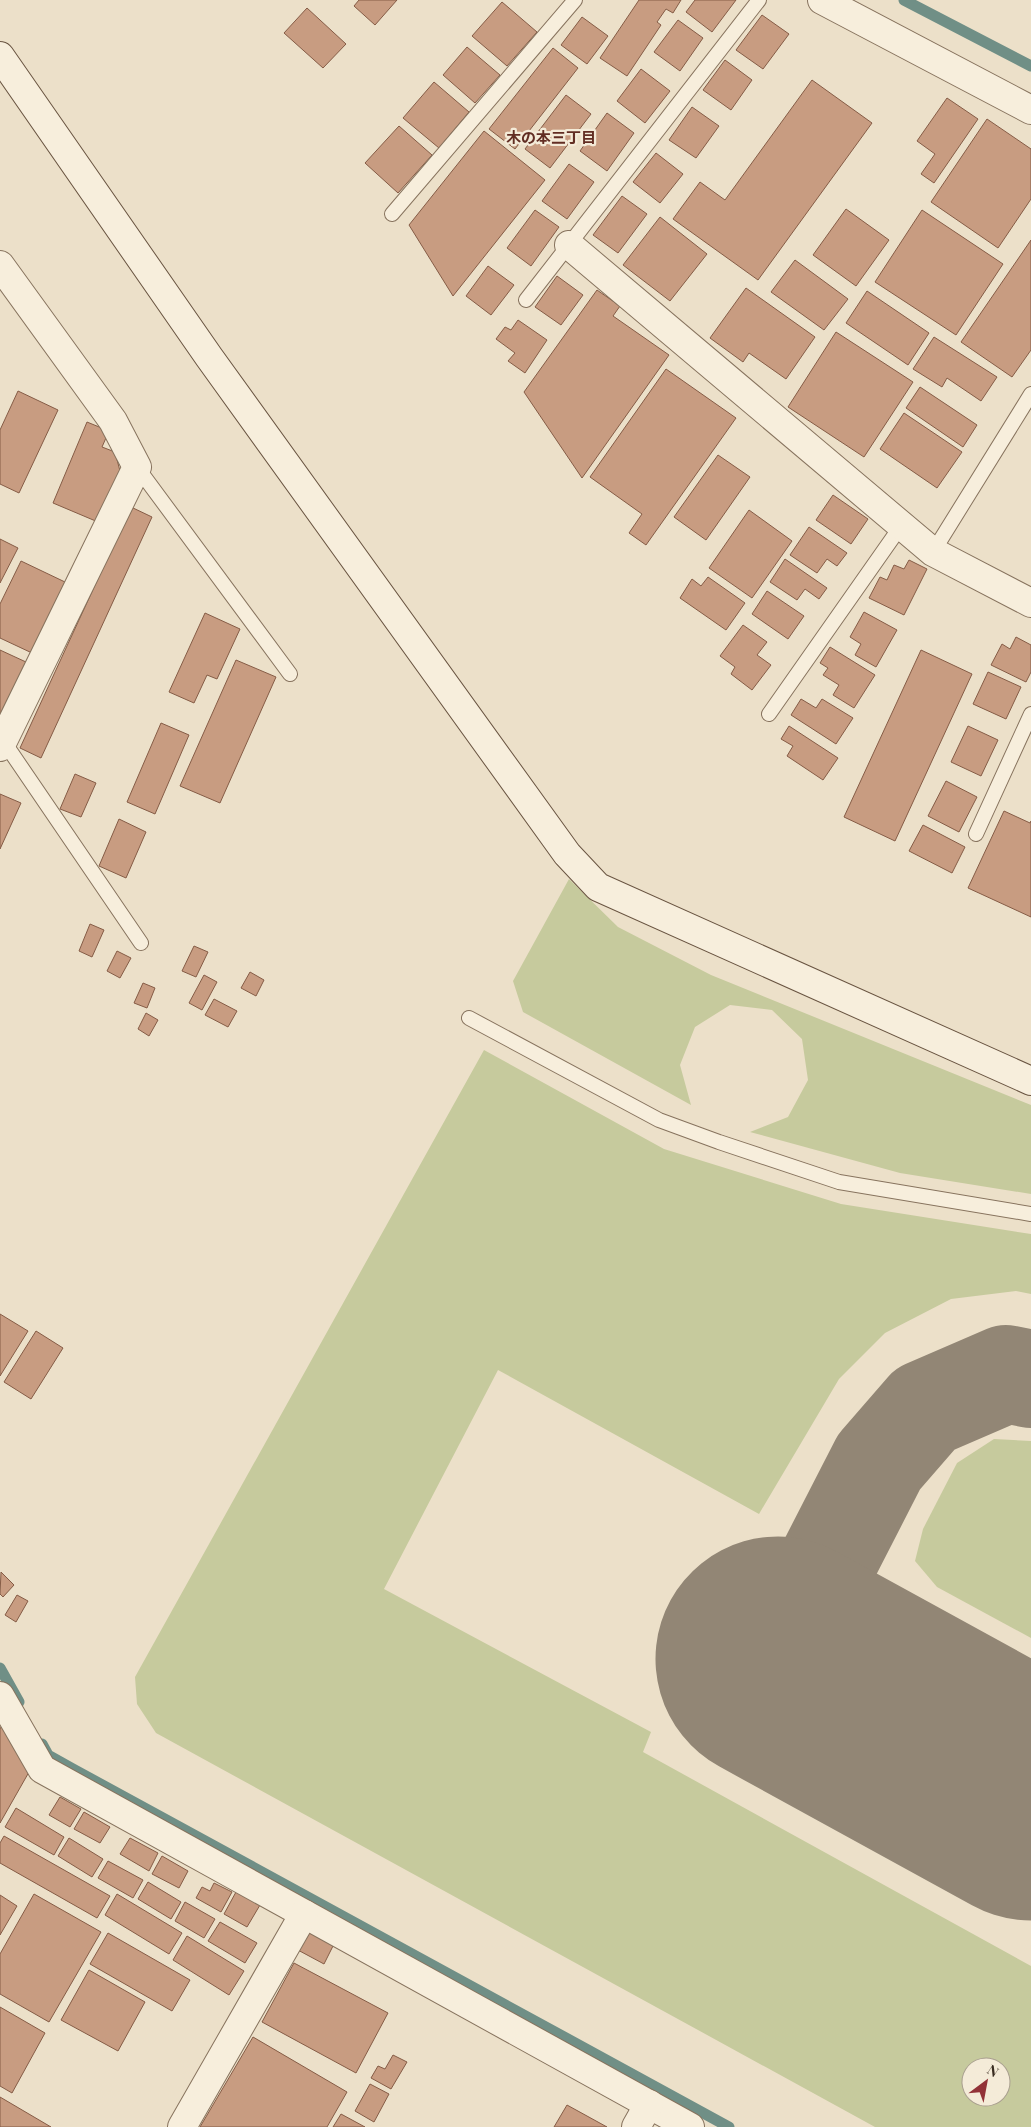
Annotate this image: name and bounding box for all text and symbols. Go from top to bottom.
district label: 木の本三丁目 [506,127,596,147]
north arrow [961,2057,1011,2107]
text: N [984,2060,1002,2081]

